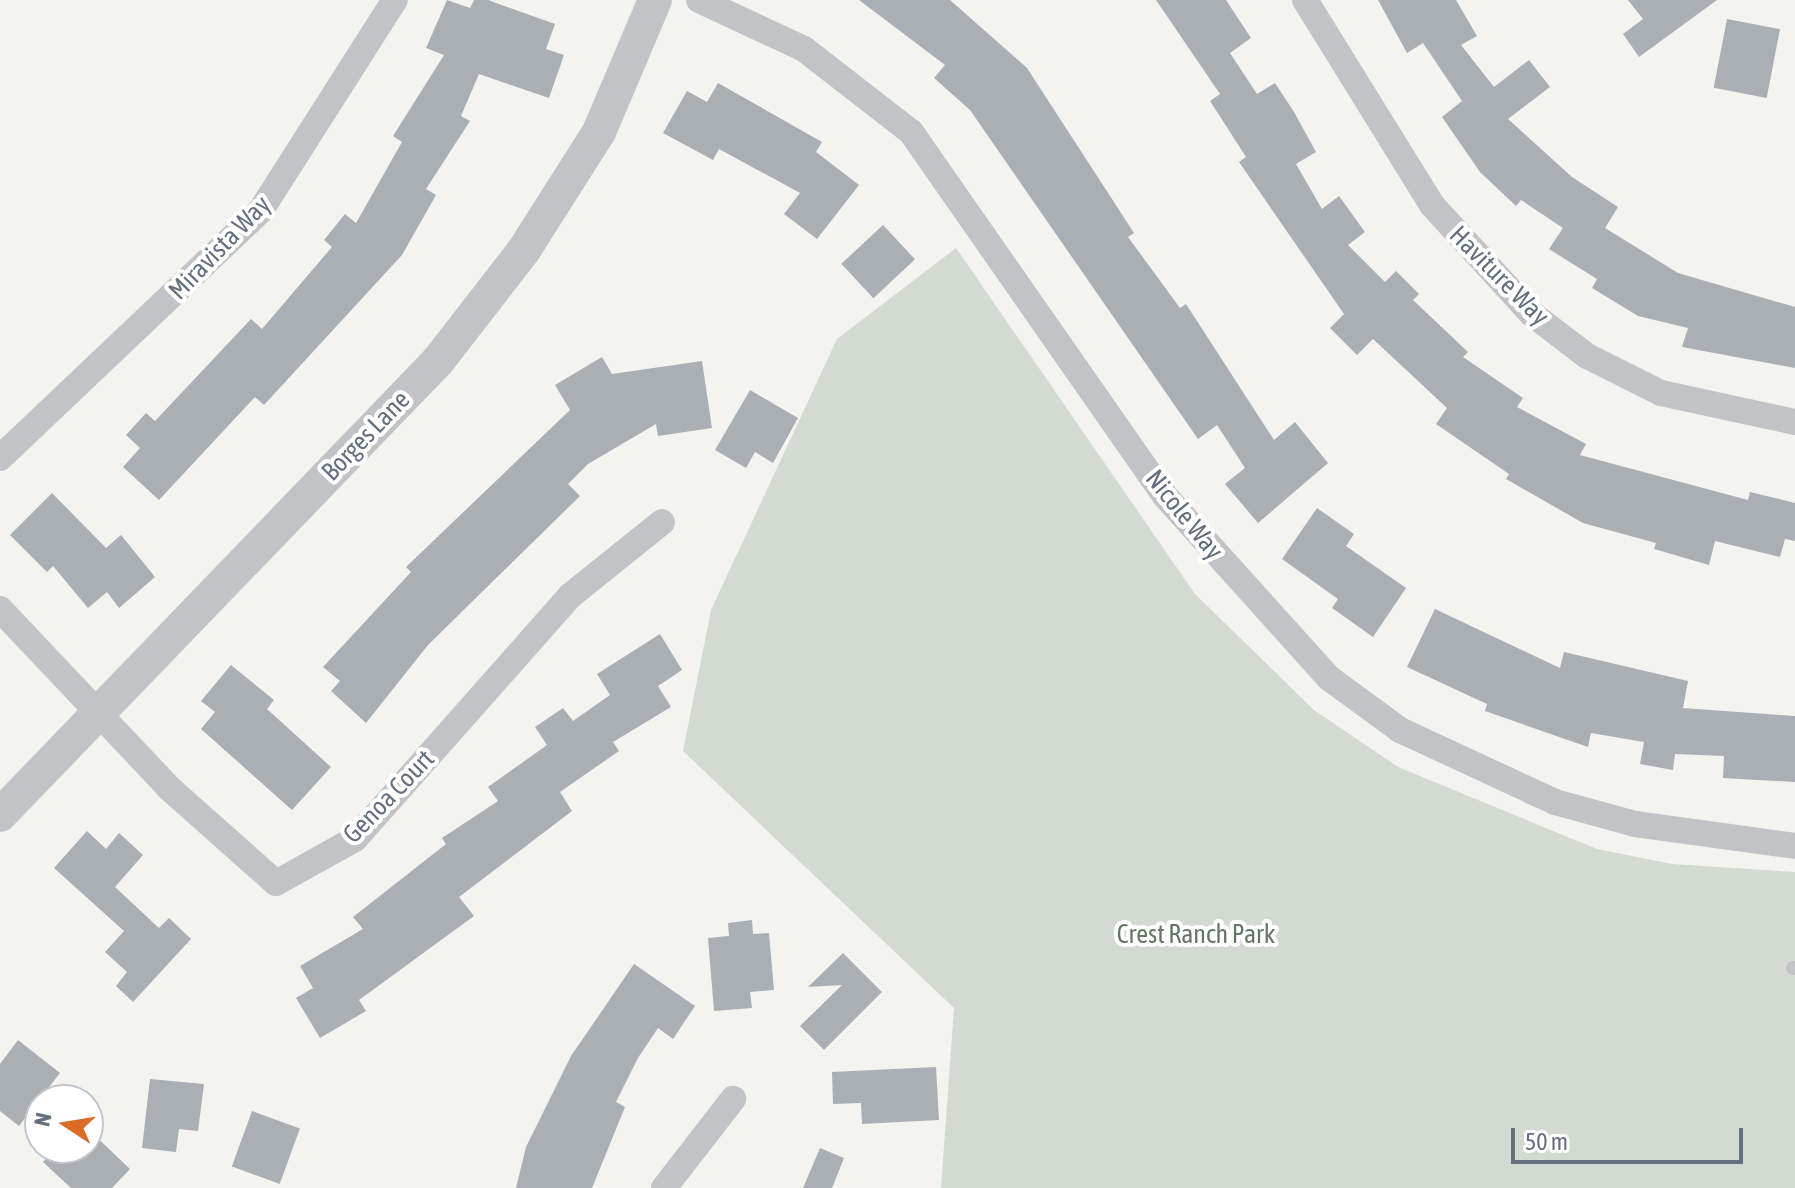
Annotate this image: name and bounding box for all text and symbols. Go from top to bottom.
street label: Miravista Way [163,189,277,307]
street label: Haviture Way [1443,220,1555,332]
street label: Borges Lane [315,384,417,488]
street label: Nicole Way [1139,464,1229,566]
street label: Genoa Court [337,744,441,850]
park label: Crest Ranch Park [1117,919,1275,951]
north arrow [24,1084,104,1164]
text: N [28,1110,57,1128]
scale bar [1515,1112,1747,1162]
text: 50 m [1525,1128,1568,1155]

